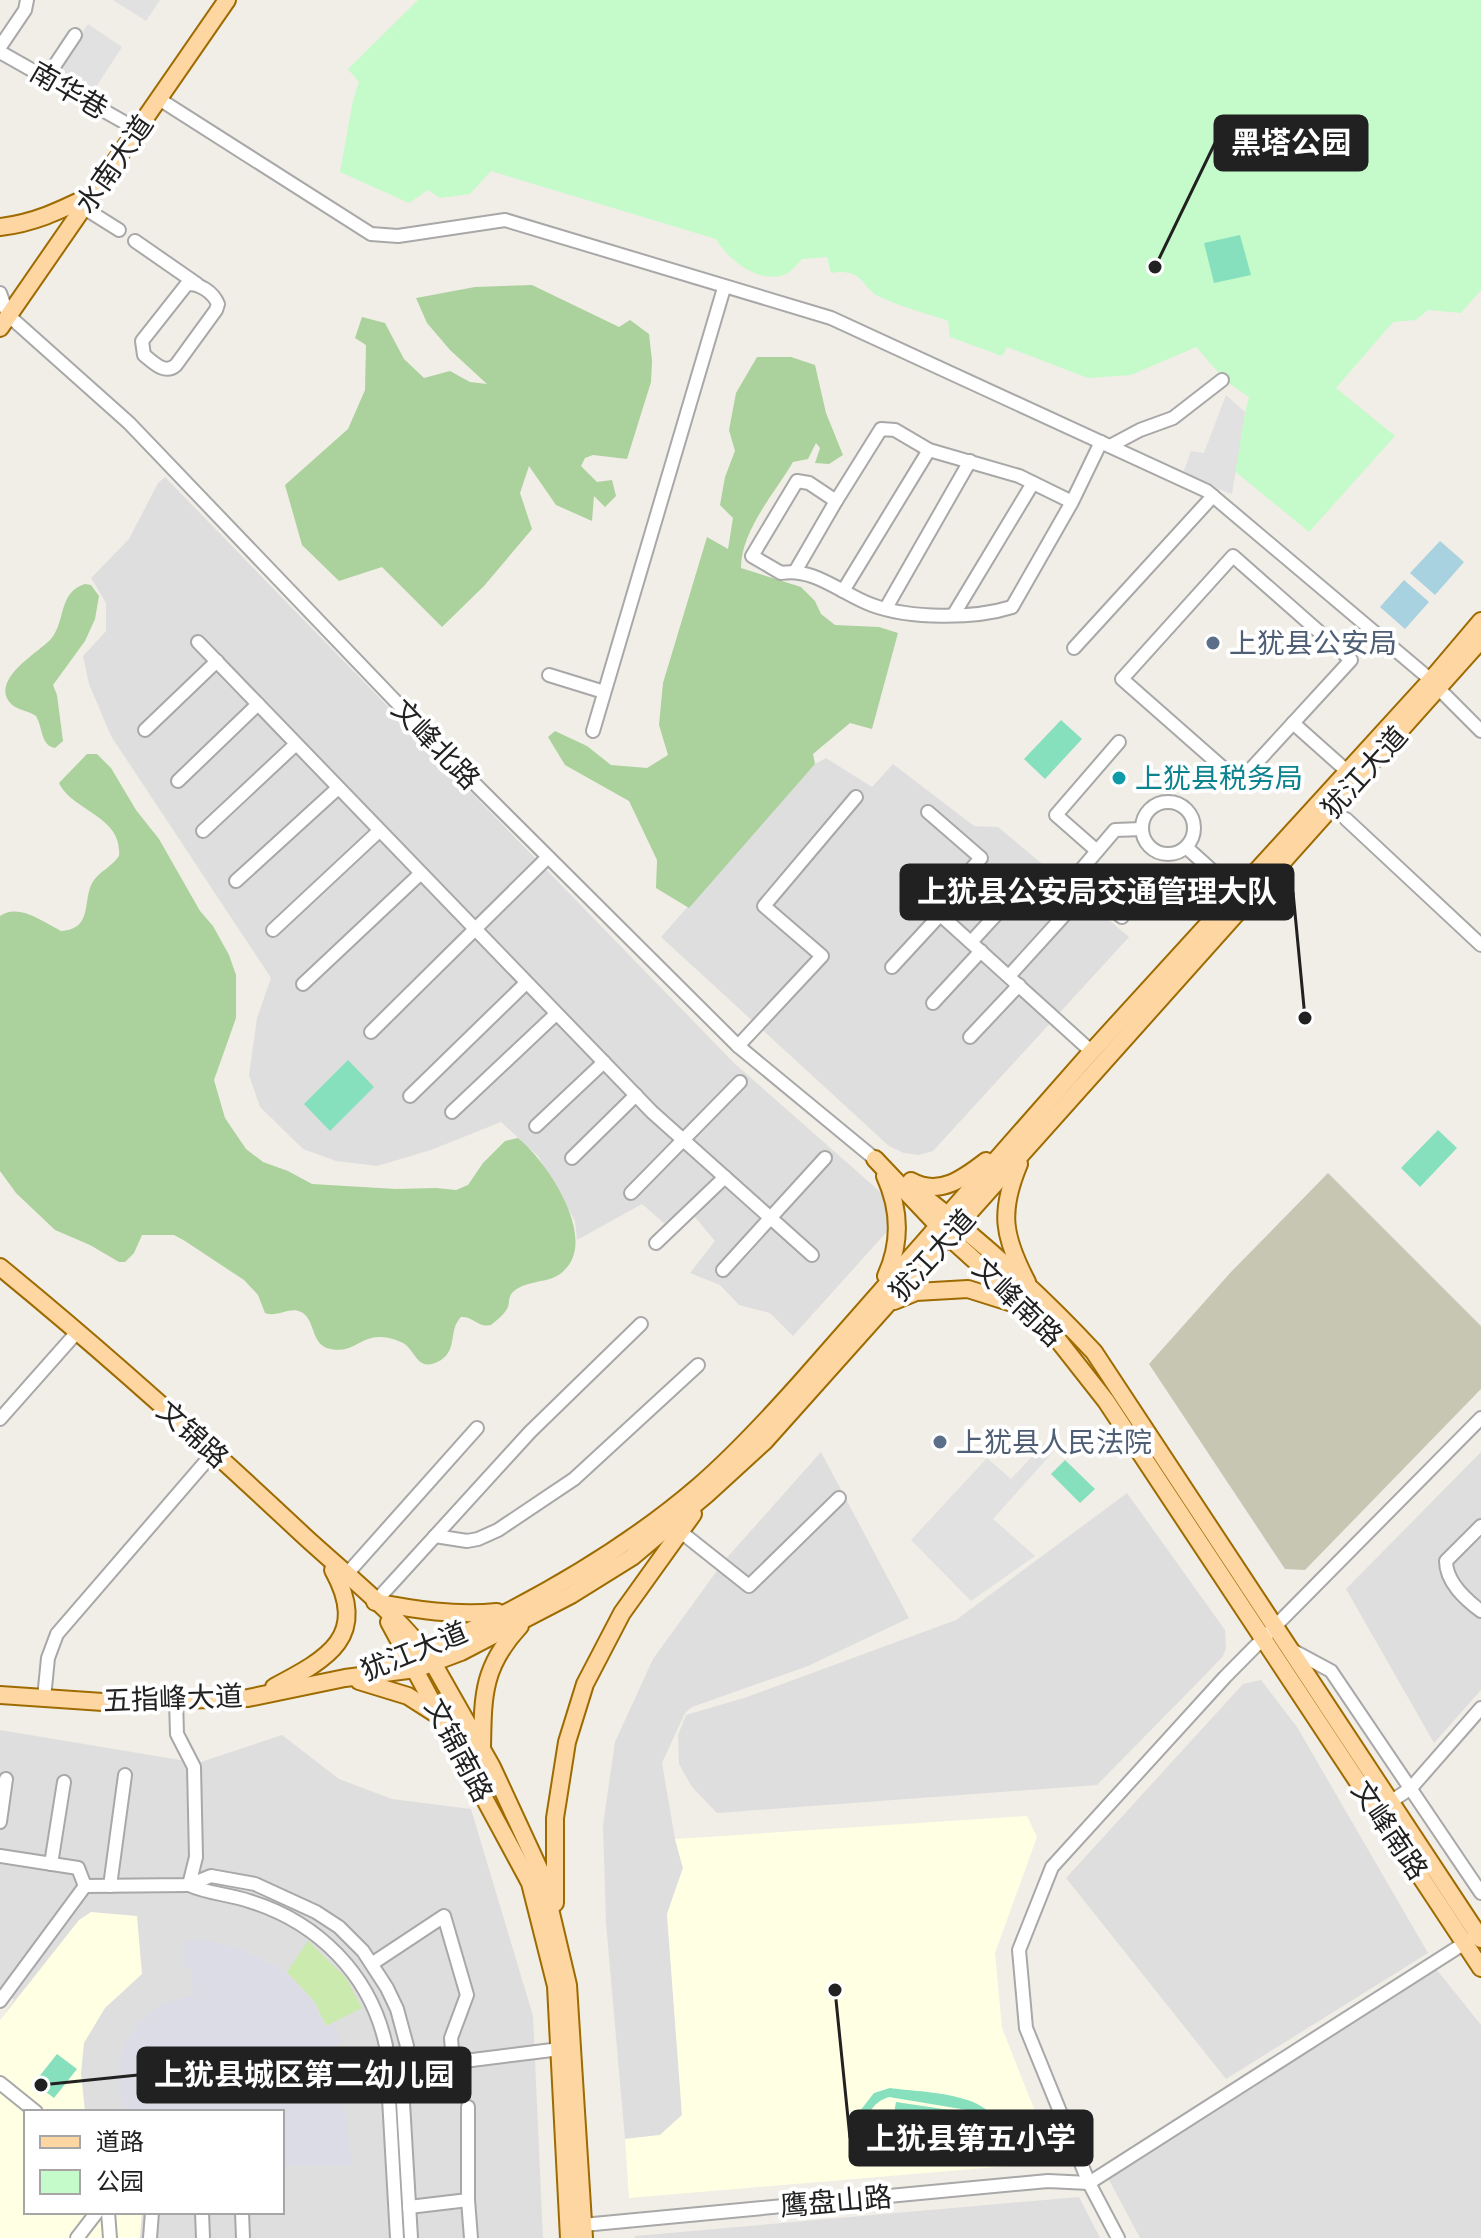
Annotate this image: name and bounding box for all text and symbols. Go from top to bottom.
street label: 南华巷 [24,53,114,127]
street label: 水南大道 [67,108,161,220]
callout: 黑塔公园 [1215,116,1367,170]
text: 黑塔公园 [1231,123,1351,162]
place label: 上犹县公安局 [1229,625,1397,661]
marker: 上犹县公安局 [1204,634,1222,652]
street label: 文峰北路 [384,691,488,797]
street label: 犹江大道 [1313,718,1415,826]
place label: 上犹县税务局 [1135,760,1303,796]
marker: 上犹县税务局 [1110,769,1128,787]
callout: 上犹县公安局交通管理大队 [901,865,1293,919]
text: 上犹县公安局交通管理大队 [917,872,1277,911]
street label: 犹江大道 [881,1201,983,1309]
street label: 文峰南路 [965,1250,1071,1354]
street label: 文锦路 [150,1393,236,1475]
place label: 上犹县人民法院 [956,1424,1152,1460]
marker: 上犹县人民法院 [931,1433,949,1451]
street label: 犹江大道 [355,1613,473,1689]
street label: 五指峰大道 [102,1678,244,1718]
street label: 文锦南路 [417,1692,501,1808]
street label: 文峰南路 [1344,1774,1436,1886]
callout: 上犹县城区第二幼儿园 [138,2048,470,2102]
text: 上犹县城区第二幼儿园 [154,2055,454,2094]
legend [24,2110,284,2214]
callout: 上犹县第五小学 [850,2111,1092,2165]
text: 上犹县第五小学 [866,2119,1076,2158]
text: 道路 [96,2126,144,2157]
text: 公园 [96,2166,144,2197]
street label: 鹰盘山路 [779,2178,893,2224]

